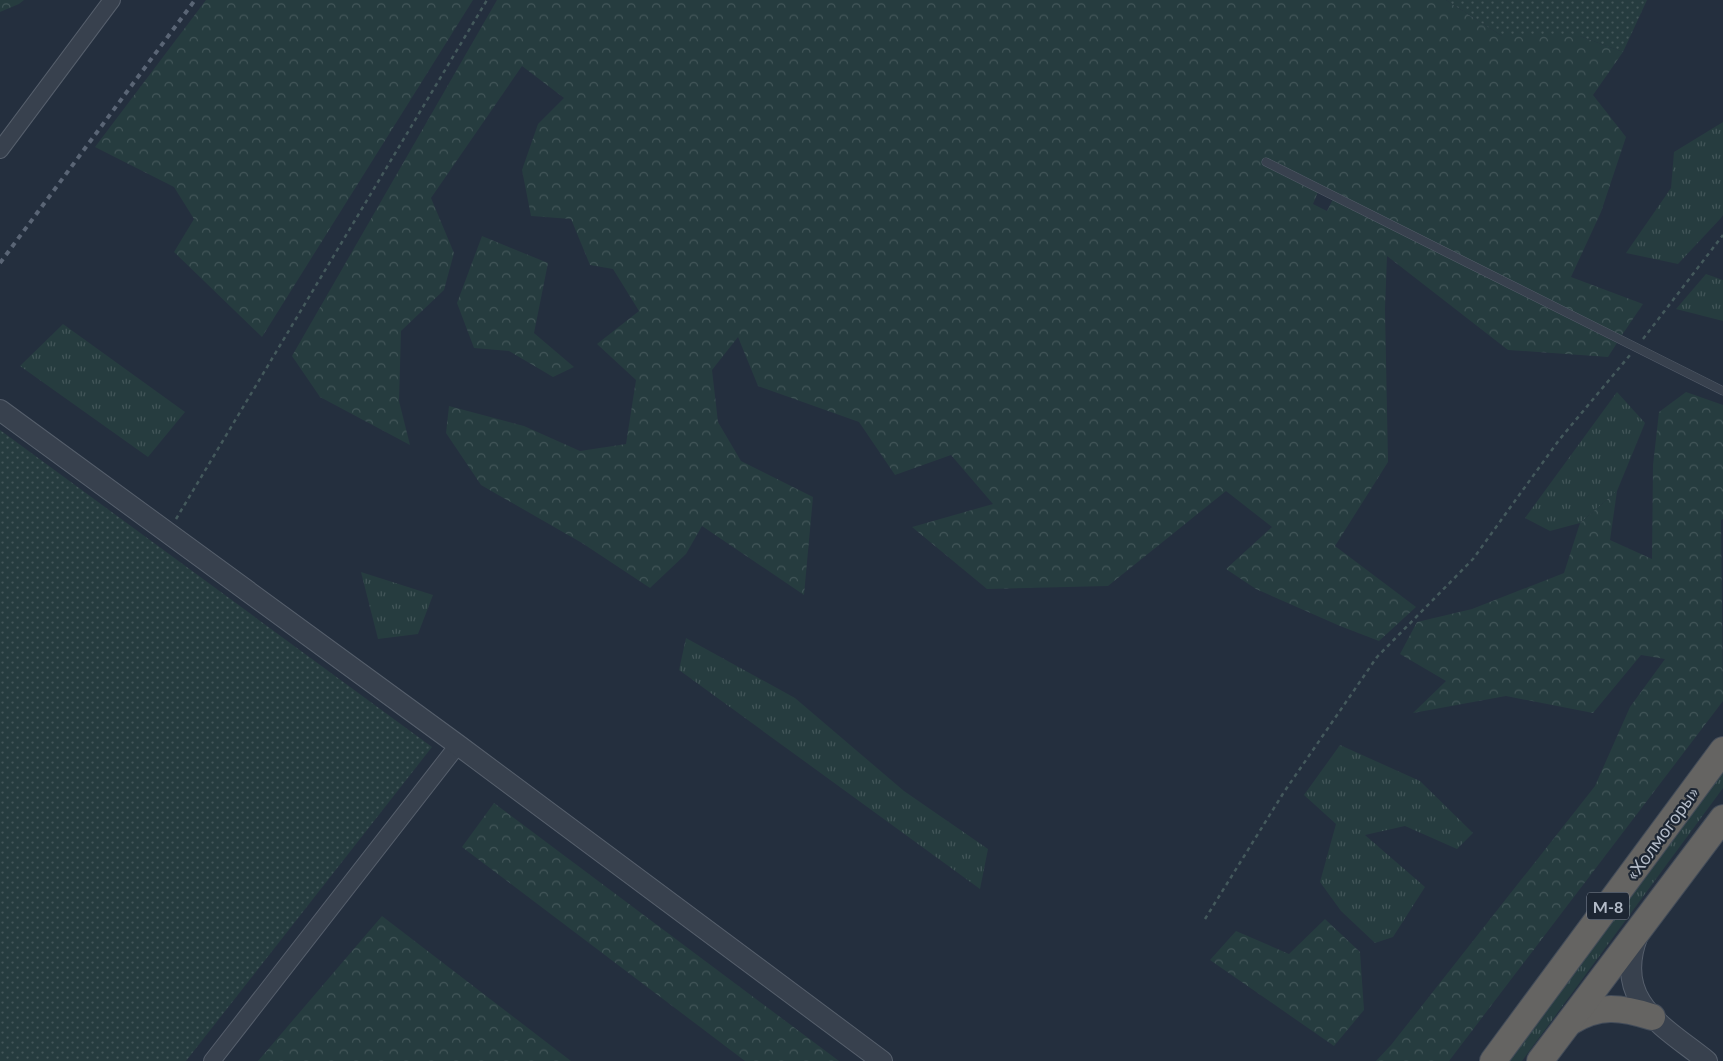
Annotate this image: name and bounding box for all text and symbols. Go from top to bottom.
street label: «Холмогоры» [1621,782,1703,884]
road number: М-8 [1587,892,1629,919]

